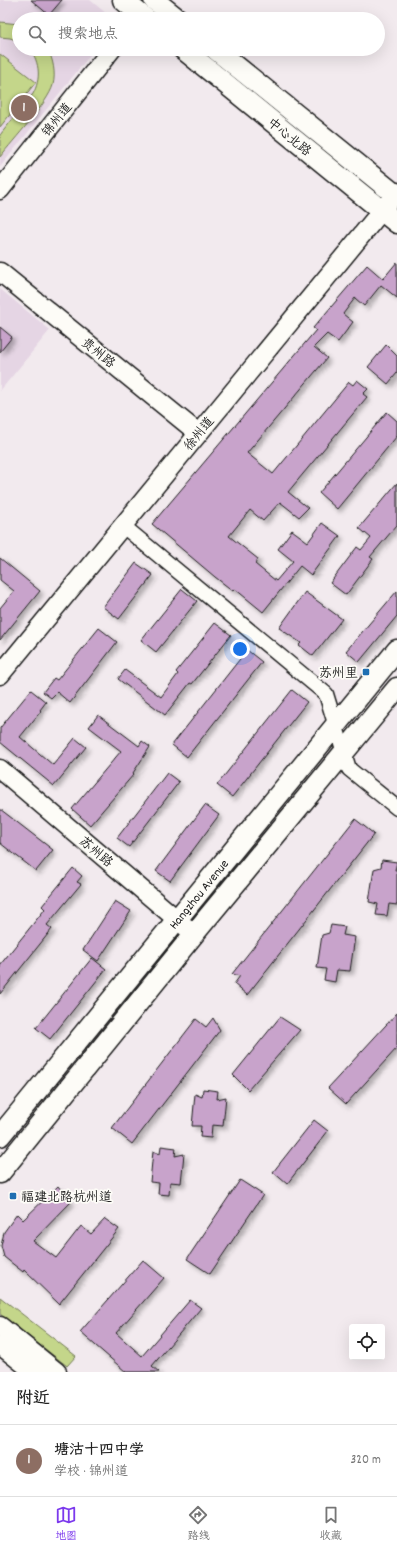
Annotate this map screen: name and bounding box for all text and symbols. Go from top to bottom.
search box [12,12,385,56]
icon: search [26,23,48,45]
text: 搜索地点 [58,24,118,46]
pin: 1 [11,93,37,123]
street label: 锦州道 [38,99,78,142]
street label: 中心北路 [262,114,315,162]
street label: 贵州路 [76,334,119,374]
street label: 徐州道 [180,413,220,456]
your location [230,639,250,659]
place label: 苏州里 [319,665,358,684]
marker: 苏州里 [361,667,371,677]
street label: 苏州路 [74,833,116,873]
street label: Hangzhou Avenue [166,856,234,934]
place label: 福建北路杭州道 [21,1189,112,1208]
marker: 福建北路杭州道 [8,1191,18,1201]
map controls [349,1324,385,1360]
button: locate [349,1324,385,1360]
text: 附近 [16,1388,50,1412]
text: 塘沽十四中学 [54,1440,144,1462]
text: 1 [28,1451,30,1470]
text: 320 m [351,1451,381,1470]
text: 学校 · 锦州道 [54,1463,128,1482]
tab: 地图 [55,1504,77,1545]
tab: 路线 [187,1504,209,1545]
tab: 收藏 [320,1504,342,1545]

